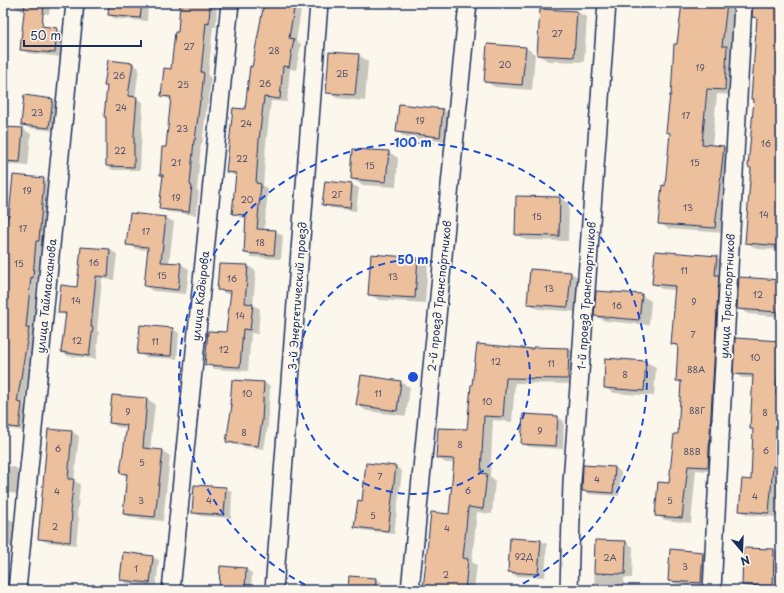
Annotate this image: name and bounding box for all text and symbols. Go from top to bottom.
scale bar [24,22,141,48]
text: 50 m [30,26,61,44]
house number: 27 [551,26,563,40]
house number: 27 [183,39,195,53]
house number: 28 [268,43,280,57]
house number: 20 [499,57,512,71]
house number: 19 [695,60,705,74]
house number: 2Б [336,66,348,80]
house number: 26 [113,68,125,82]
house number: 26 [259,76,271,90]
house number: 25 [177,77,189,91]
house number: 24 [115,100,127,114]
house number: 23 [31,105,43,119]
house number: 17 [682,108,691,122]
house number: 19 [415,113,425,127]
house number: 24 [240,116,252,130]
house number: 23 [176,121,188,135]
text: 100 m [394,133,432,151]
house number: 16 [761,136,771,150]
house number: 22 [114,143,126,157]
house number: 22 [236,151,248,165]
house number: 21 [171,155,181,169]
house number: 15 [690,155,700,169]
house number: 15 [365,158,375,172]
house number: 19 [22,183,32,197]
house number: 2Г [331,187,343,201]
house number: 19 [171,190,181,204]
house number: 20 [241,192,254,206]
house number: 13 [683,200,693,214]
house number: 14 [759,207,769,221]
house number: 15 [532,209,542,223]
street label: 2-й проезд Транспортников [423,220,455,372]
house number: 17 [19,221,28,235]
street label: 3-й Энергетический проезд [283,221,311,371]
street label: 1-й проезд Транспортников [572,221,600,371]
house number: 17 [142,224,151,238]
street label: улица Транспортников [715,233,739,359]
house number: 18 [255,235,265,249]
street label: улица Таймасханова [32,238,60,354]
street label: улица Кадырова [187,250,213,342]
text: 50 m [397,250,429,268]
house number: 16 [89,255,99,269]
house number: 15 [14,256,24,270]
house number: 11 [680,263,688,277]
house number: 15 [157,268,167,282]
house number: 13 [388,269,398,283]
house number: 16 [227,271,237,285]
house number: 13 [544,281,554,295]
house number: 12 [753,287,763,301]
house number: 14 [71,293,81,307]
house number: 9 [691,294,697,308]
house number: 16 [612,298,622,312]
house number: 14 [235,308,245,322]
house number: 7 [690,327,696,341]
house number: 12 [72,333,82,347]
house number: 11 [151,334,159,348]
house number: 12 [219,342,229,356]
house number: 10 [750,350,761,364]
house number: 12 [491,354,501,368]
house number: 11 [547,356,555,370]
house number: 88А [687,362,705,376]
house number: 8 [622,367,628,381]
centre of rings [406,370,420,384]
house number: 10 [242,386,253,400]
house number: 11 [374,386,382,400]
house number: 10 [482,394,493,408]
house number: 88Г [689,403,705,417]
house number: 9 [125,404,131,418]
house number: 8 [762,405,768,419]
house number: 9 [537,423,543,437]
house number: 8 [241,425,247,439]
house number: 8 [457,437,463,451]
house number: 6 [55,441,61,455]
house number: 6 [763,443,769,457]
house number: 88В [683,444,701,458]
house number: 5 [139,455,145,469]
house number: 7 [377,469,383,483]
house number: 4 [594,472,600,486]
house number: 6 [465,483,471,497]
house number: 4 [54,484,60,498]
house number: 4 [752,489,758,503]
house number: 3 [138,493,144,507]
house number: 4 [206,493,212,507]
house number: 5 [667,493,673,507]
house number: 5 [370,508,376,522]
house number: 2 [52,519,58,533]
house number: 4 [444,521,450,535]
north arrow [722,531,762,571]
house number: 92Д [515,549,533,563]
house number: 2А [603,550,617,564]
text: N [738,551,752,570]
house number: 3 [682,559,688,573]
house number: 1 [134,561,138,575]
house number: 2 [443,567,449,581]

